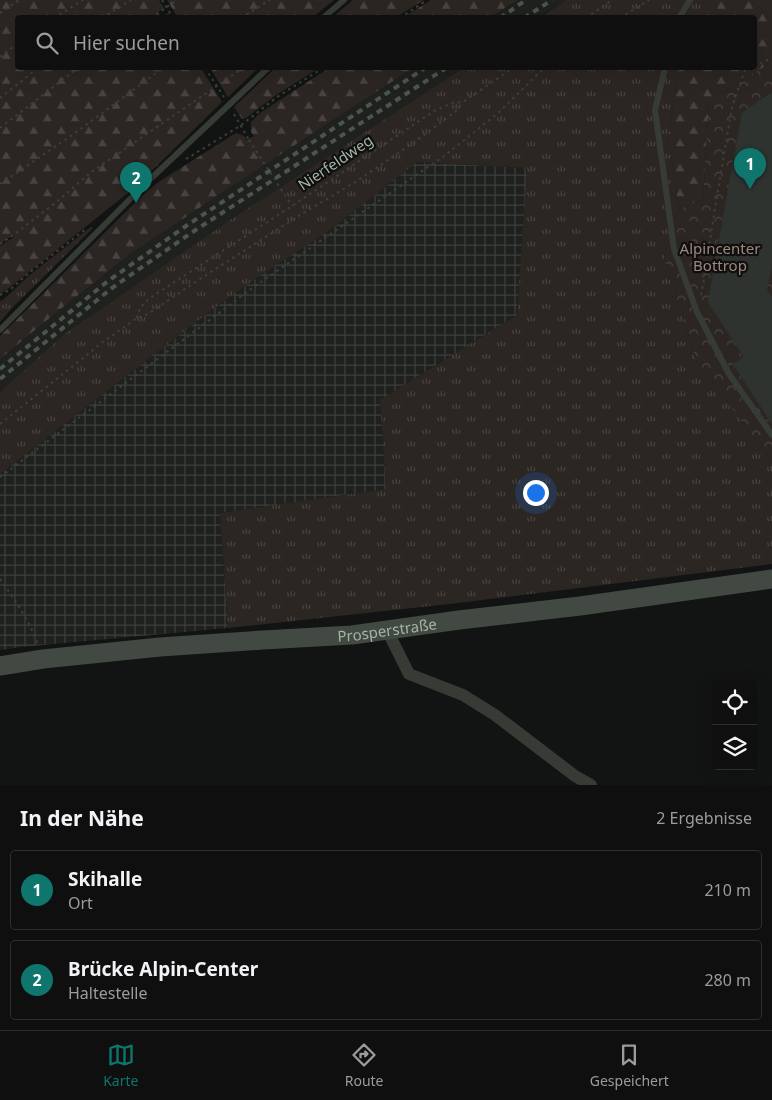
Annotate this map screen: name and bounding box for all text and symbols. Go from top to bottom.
search box [15,15,757,70]
icon: search [33,29,61,57]
text: Hier suchen [73,30,180,56]
street label: Nierfeldweg [294,130,376,194]
pin: 1 [734,148,766,189]
pin: 2 [120,162,152,203]
park label: Alpincenter Bottrop [680,238,760,275]
your location [523,480,549,506]
street label: Prosperstraße [337,613,438,646]
map controls [712,680,757,770]
button: locate [712,680,757,725]
button: layers [712,725,757,770]
text: In der Nähe [20,804,144,832]
text: 2 Ergebnisse [656,807,752,829]
text: Skihalle [68,866,142,892]
text: 1 [32,879,42,901]
text: 210 m [704,879,751,901]
text: Ort [68,892,93,914]
text: Brücke Alpin-Center [68,956,258,982]
text: 2 [32,969,42,991]
text: 280 m [704,969,751,991]
text: Haltestelle [68,982,148,1004]
tab: Karte [103,1041,138,1090]
tab: Route [345,1041,383,1090]
tab: Gespeichert [590,1041,669,1090]

